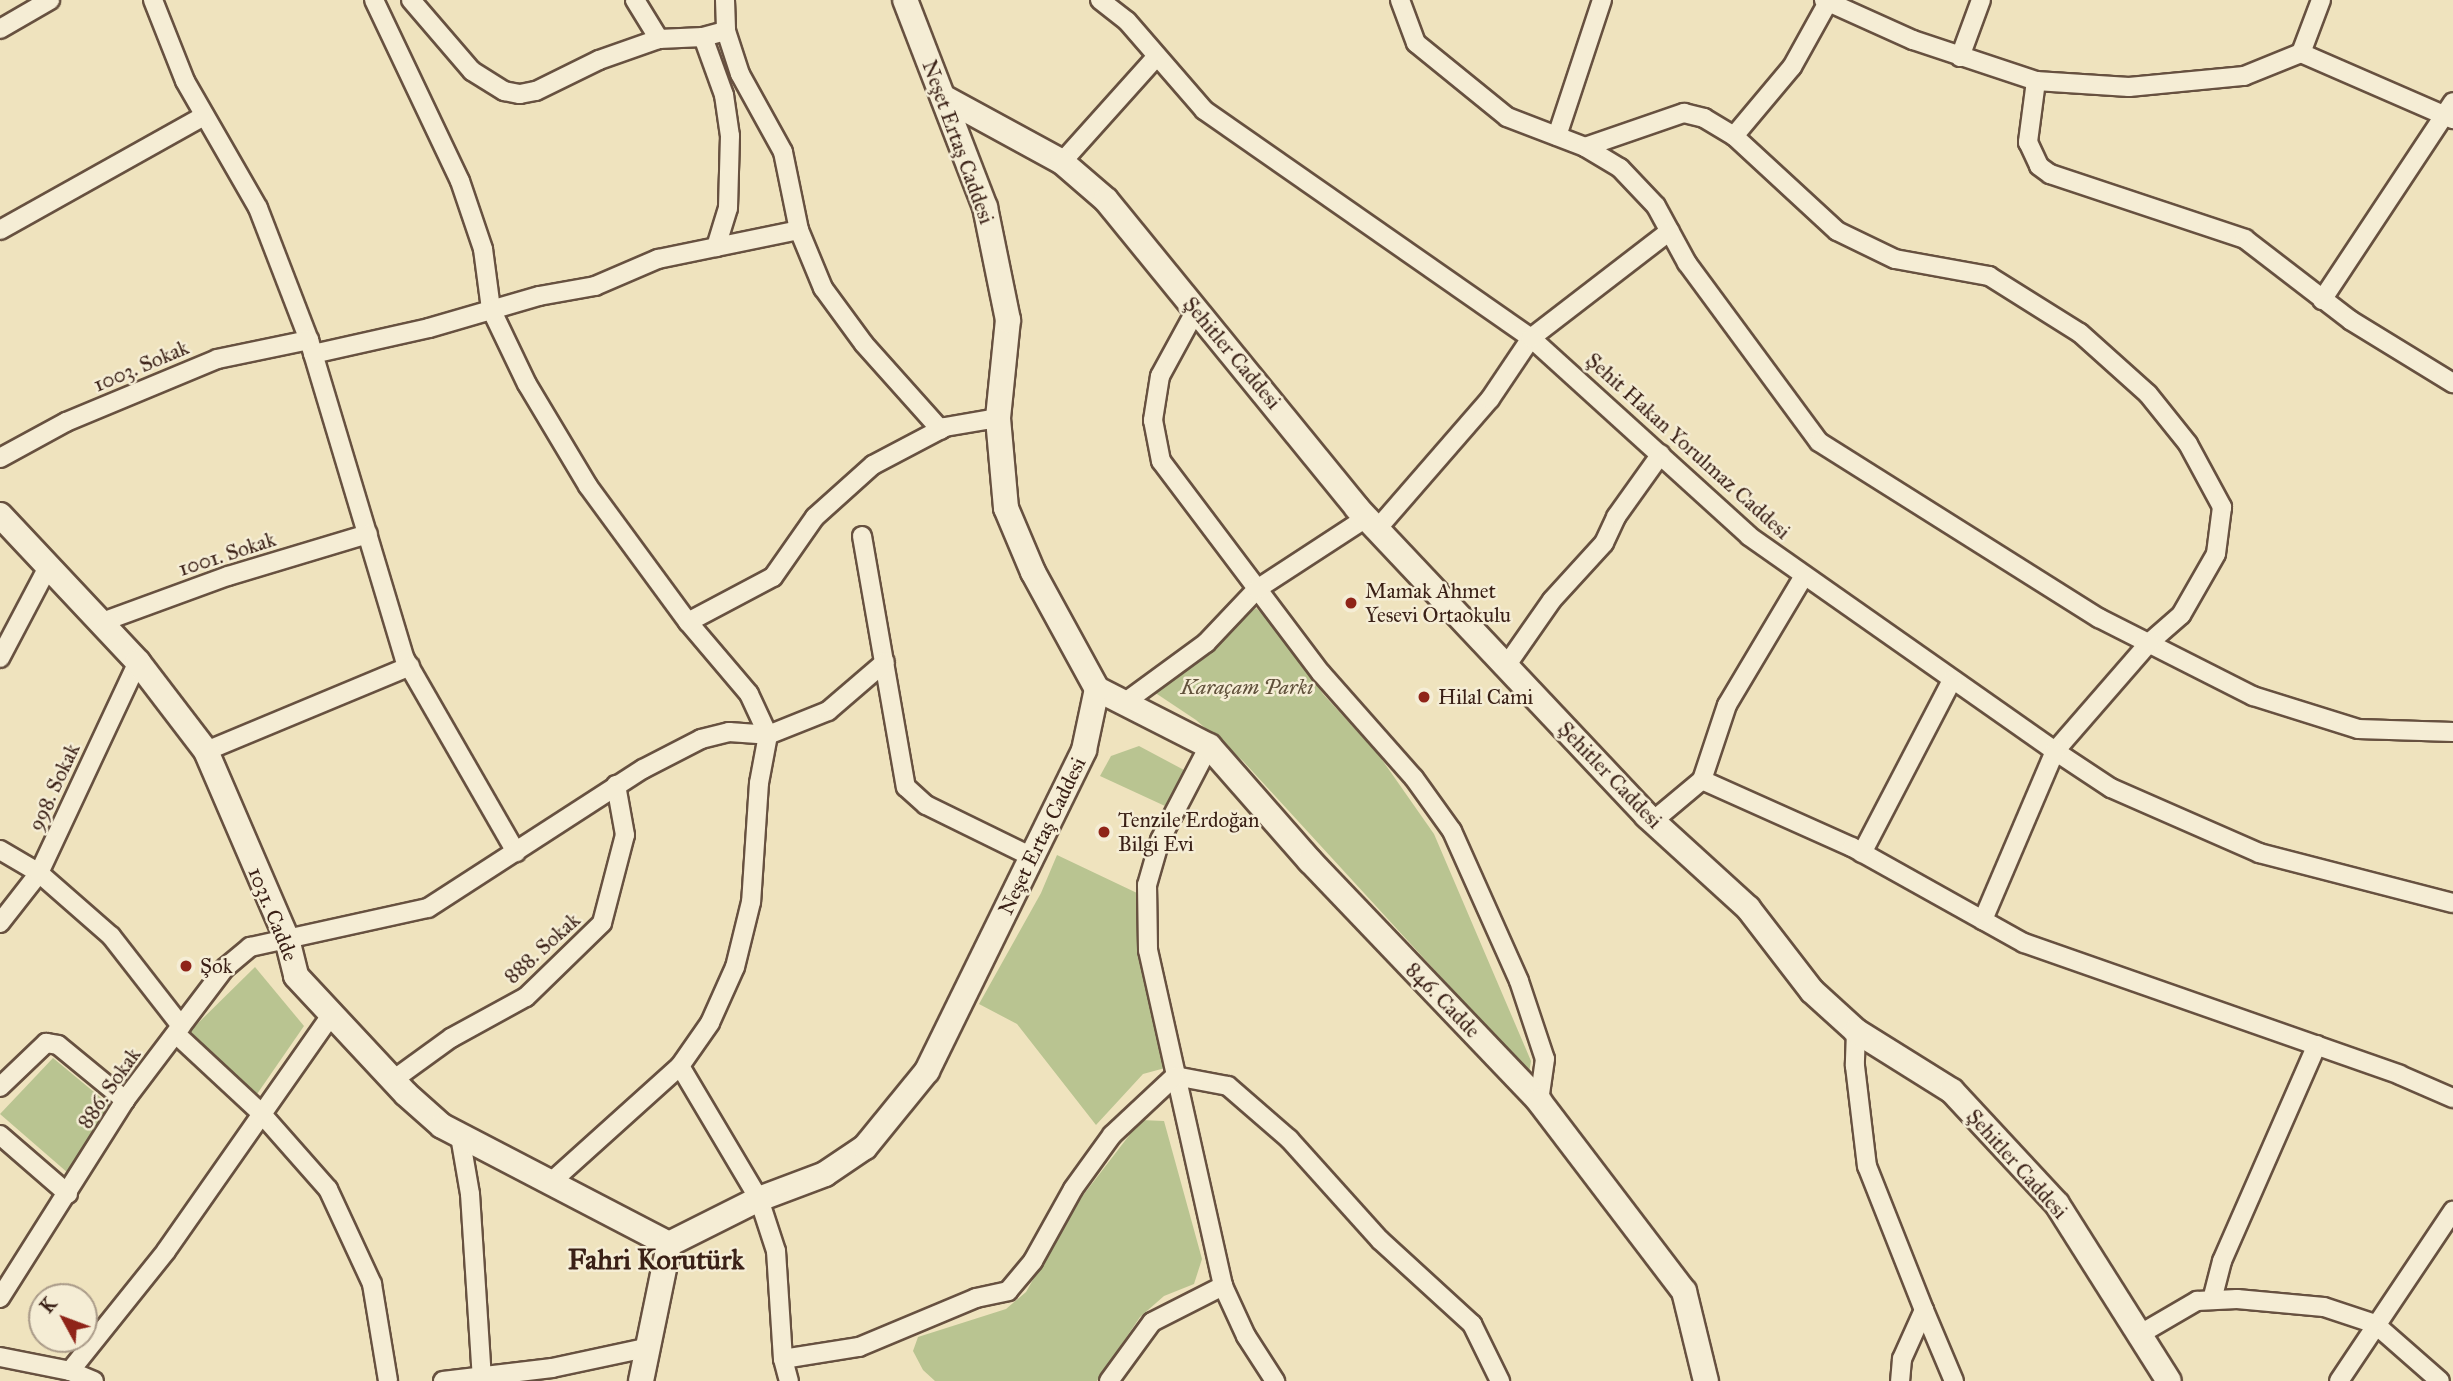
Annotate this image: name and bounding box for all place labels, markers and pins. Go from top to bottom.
place label: Mamak Ahmet Yesevi Ortaokulu [1365,578,1511,628]
marker: Mamak Ahmet Yesevi Ortaokulu [1343,595,1359,611]
place label: Hilal Cami [1438,684,1533,710]
marker: Hilal Cami [1416,689,1432,705]
place label: Tenzile Erdoğan Bilgi Evi [1118,807,1259,857]
marker: Tenzile Erdoğan Bilgi Evi [1096,824,1112,840]
place label: Şok [200,953,232,979]
marker: Şok [178,958,194,974]

